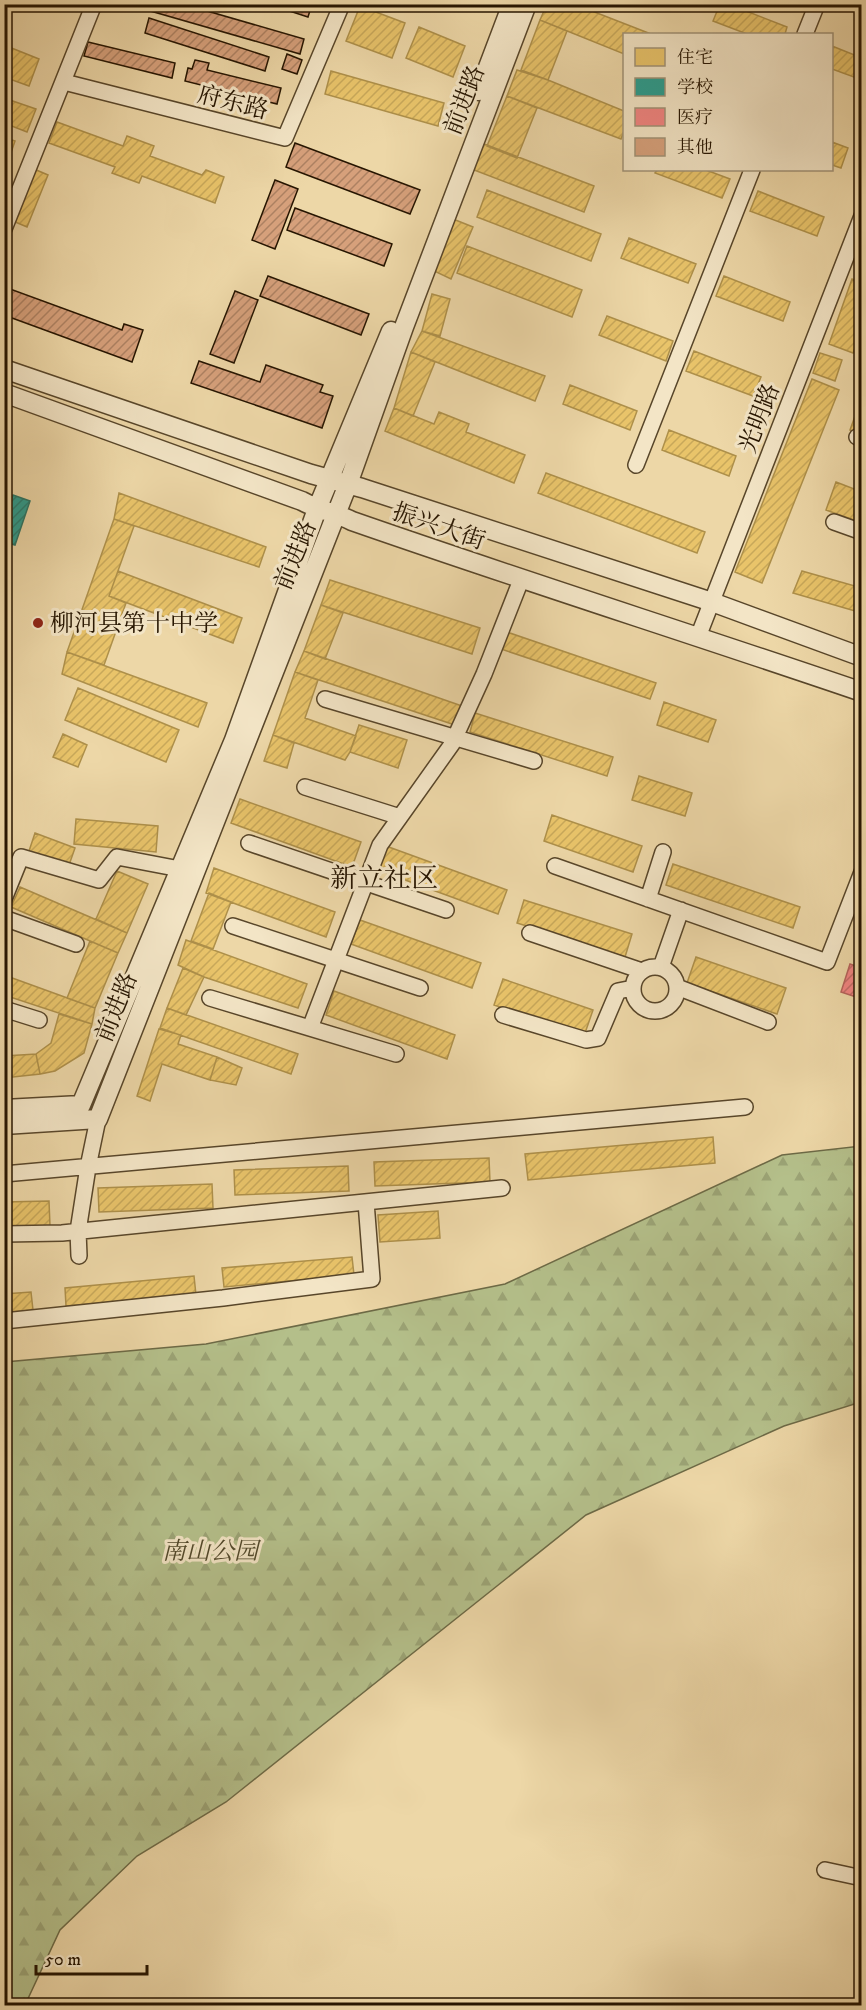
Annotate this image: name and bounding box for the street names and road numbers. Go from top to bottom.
street label: 前进路 [438,61,492,139]
street label: 府东路 [194,80,271,126]
street label: 光明路 [733,379,787,457]
street label: 振兴大街 [388,497,489,557]
street label: 前进路 [269,516,323,594]
street label: 前进路 [90,968,144,1046]

